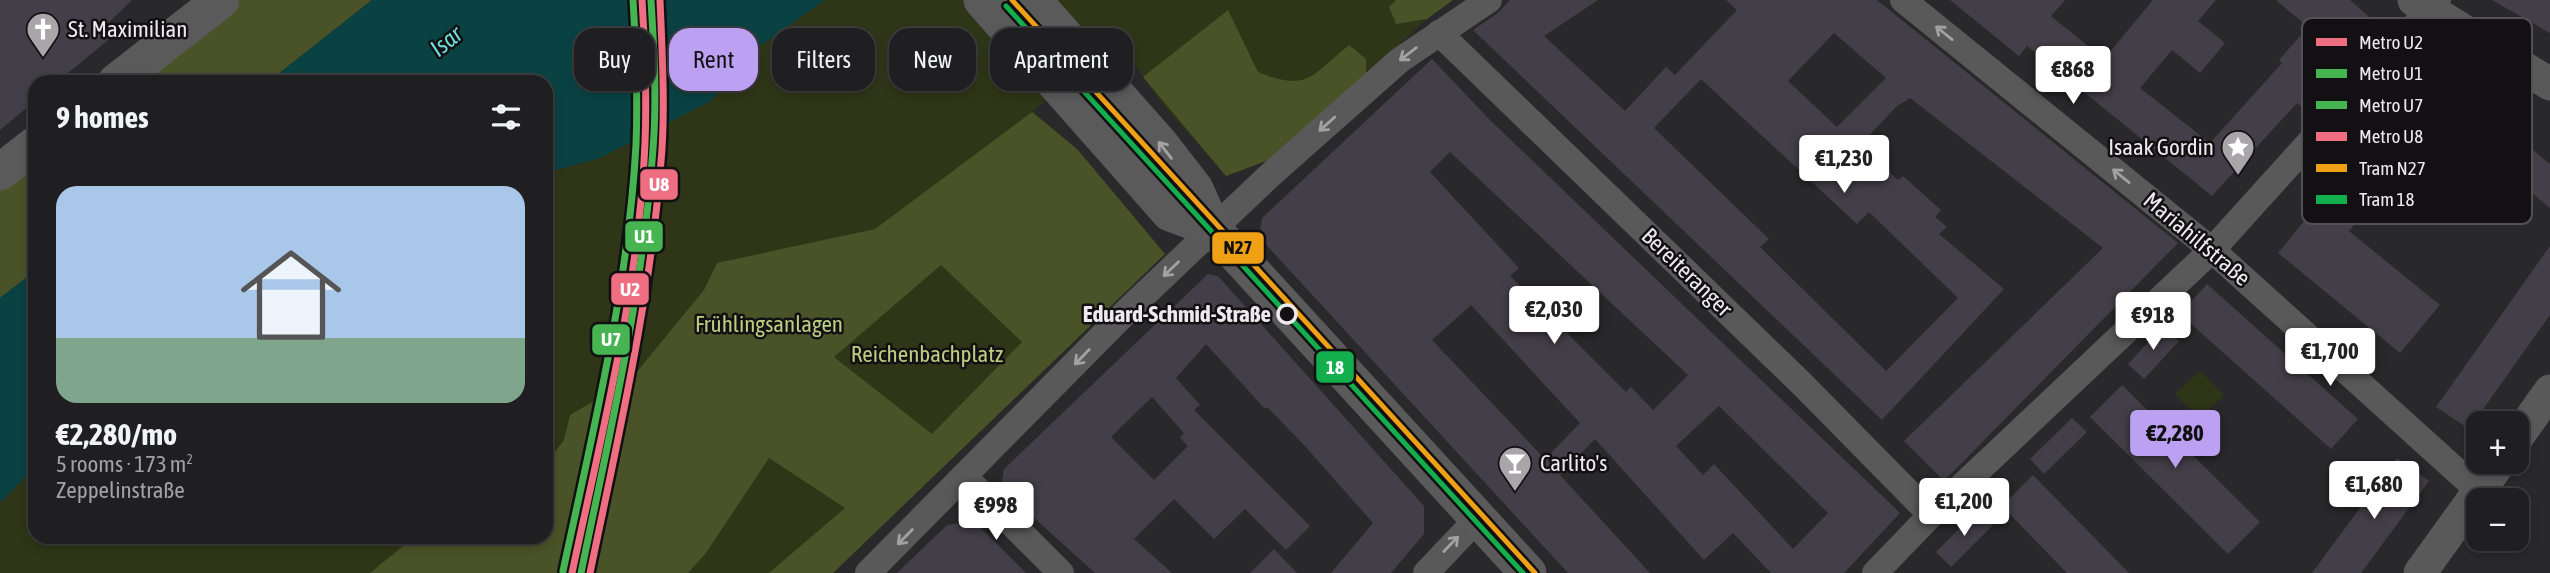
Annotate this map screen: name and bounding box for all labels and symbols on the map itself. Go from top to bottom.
church icon: St. Maximilian [24,10,62,59]
place label: St. Maximilian [68,16,187,42]
legend [2302,18,2532,224]
water label: Isar [425,20,468,62]
one-way arrow [1936,25,1954,41]
text: Metro U2 [2359,31,2423,53]
pin: €868 [2032,46,2114,106]
one-way arrow [1399,47,1417,62]
text: Metro U1 [2359,62,2423,84]
text: Metro U7 [2359,94,2423,116]
one-way arrow [1319,116,1336,133]
text: Metro U8 [2359,125,2423,147]
place icon: Isaak Gordin [2219,128,2257,177]
place label: Isaak Gordin [2108,134,2214,160]
pin: €1,230 [1787,136,1901,195]
one-way arrow [1157,142,1172,160]
text: Tram N27 [2359,157,2426,179]
line badge: U8 [639,168,679,201]
one-way arrow [2113,168,2131,184]
text: U8 [649,173,669,195]
street label: Mariahilfstraße [2139,187,2255,291]
text: Tram 18 [2359,188,2414,210]
line badge: U1 [624,220,664,253]
street label: Bereiteranger [1636,223,1738,322]
text: U1 [634,225,654,247]
line badge: N27 [1211,231,1265,265]
text: N27 [1223,236,1253,258]
one-way arrow [1163,260,1180,277]
line badge: U2 [610,272,650,306]
text: U2 [620,278,640,300]
pin: €2,030 [1497,286,1611,346]
pin: €918 [2112,292,2194,352]
place label: Eduard-Schmid-Straße [1083,301,1271,327]
marker: Eduard-Schmid-Straße [1277,304,1297,324]
park label: Frühlingsanlagen [695,311,843,337]
line badge: U7 [591,323,631,356]
text: U7 [601,328,621,350]
pin: €1,700 [2273,328,2387,388]
park label: Reichenbachplatz [851,341,1003,367]
one-way arrow [1073,349,1090,366]
line badge: 18 [1315,350,1355,384]
text: 18 [1326,356,1344,378]
pin: €2,280 [2118,410,2232,470]
bar icon: Carlito's [1496,444,1534,493]
place label: Carlito's [1540,450,1607,476]
pin: €1,680 [2317,462,2431,521]
pin: €1,200 [1907,478,2021,538]
pin: €998 [955,482,1037,542]
one-way arrow [896,528,913,545]
one-way arrow [1442,536,1459,553]

